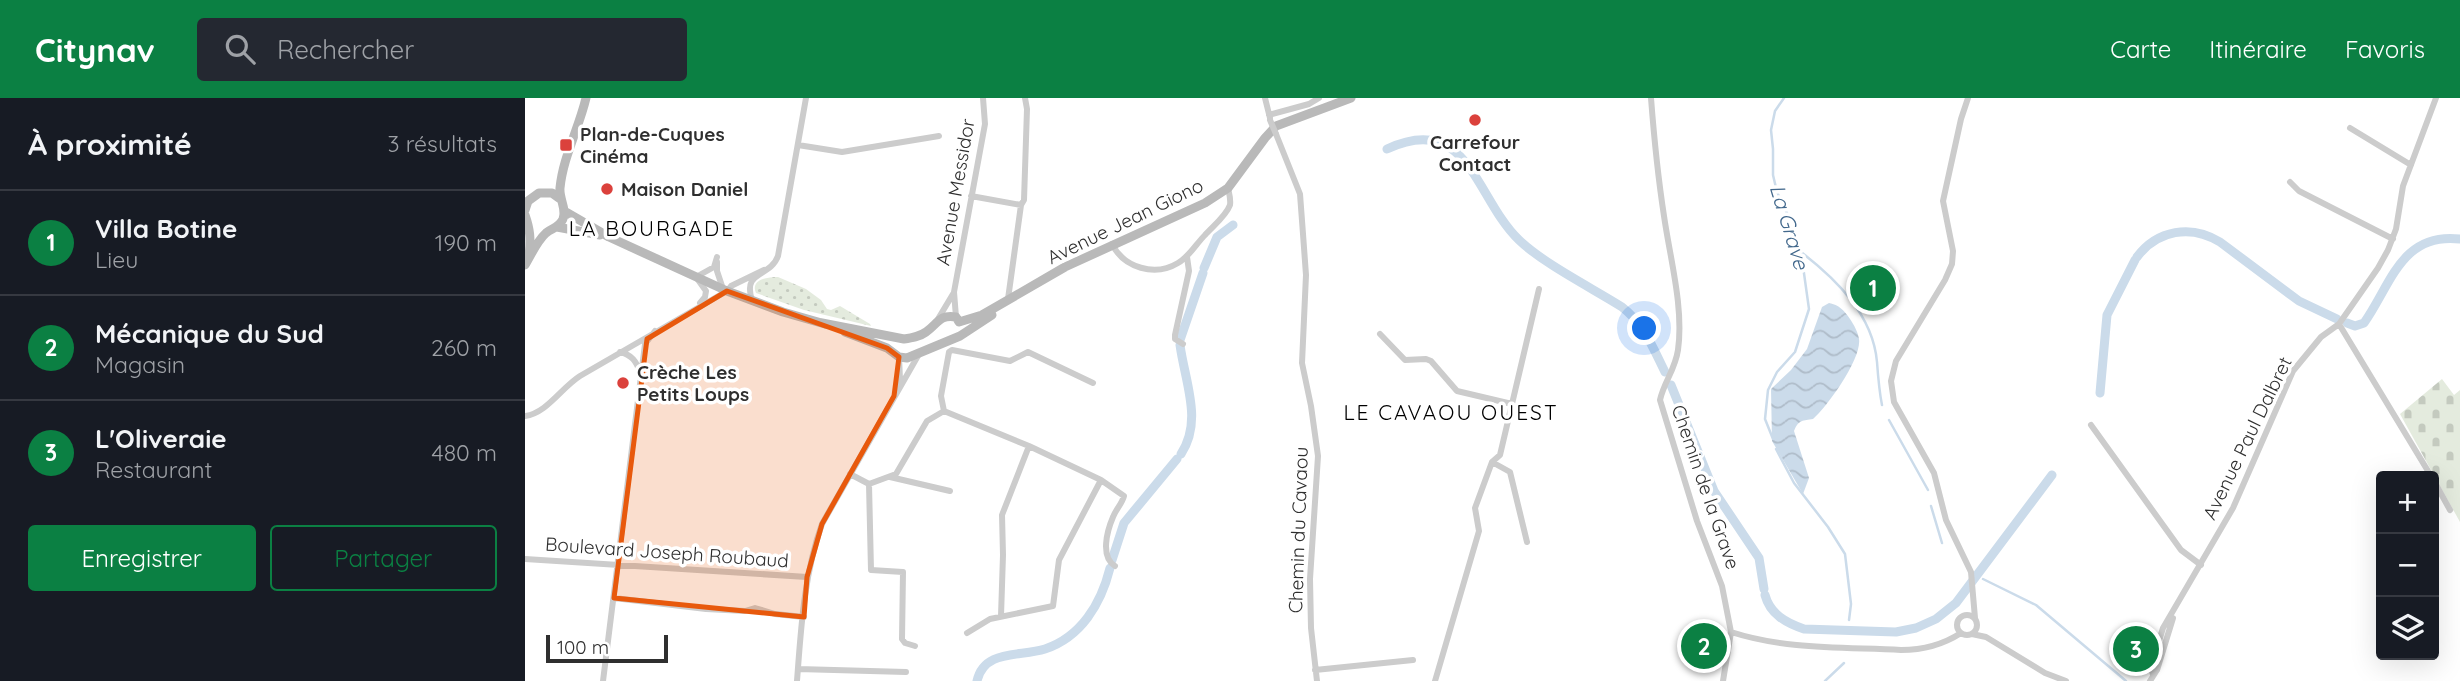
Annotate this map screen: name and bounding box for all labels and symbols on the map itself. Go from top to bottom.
marker: Carrefour Contact [1467,112,1483,128]
street label: Avenue Messidor [930,116,980,267]
place label: Plan-de-Cuques Cinéma [580,122,725,168]
place label: Carrefour Contact [1430,130,1520,176]
marker: Plan-de-Cuques Cinéma [558,137,574,153]
street label: Avenue Jean Giono [1043,173,1207,269]
place label: Maison Daniel [621,177,748,201]
marker: Maison Daniel [599,181,615,197]
water label: La Grave [1765,181,1815,273]
district label: LA BOURGADE [569,215,735,241]
pin: 1 [1850,262,1896,314]
your location [1627,311,1661,345]
street label: Avenue Paul Dalbret [2197,353,2297,523]
place label: Crèche Les Petits Loups [637,360,749,406]
marker: Crèche Les Petits Loups [615,375,631,391]
district label: LE CAVAOU OUEST [1343,399,1559,425]
street label: Chemin de la Grave [1667,402,1745,572]
street label: Chemin du Cavaou [1283,446,1313,614]
street label: Boulevard Joseph Roubaud [544,532,790,572]
pin: 2 [1681,620,1727,672]
pin: 3 [2113,623,2159,675]
scale bar [546,632,669,664]

